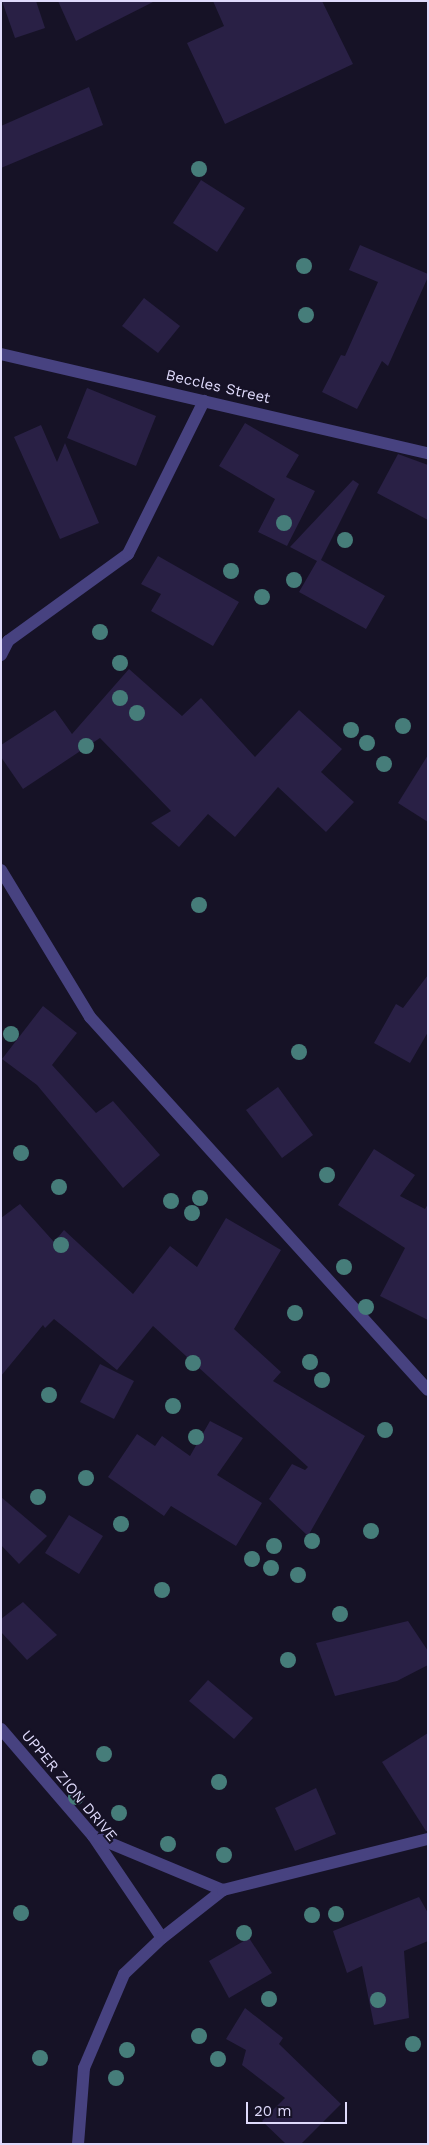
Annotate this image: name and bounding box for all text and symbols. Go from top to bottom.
street label: Beccles Street [164,366,272,408]
street label: UPPER ZION DRIVE [17,1727,121,1845]
scale bar [249,2092,350,2124]
text: 20 m [254,2102,292,2120]

